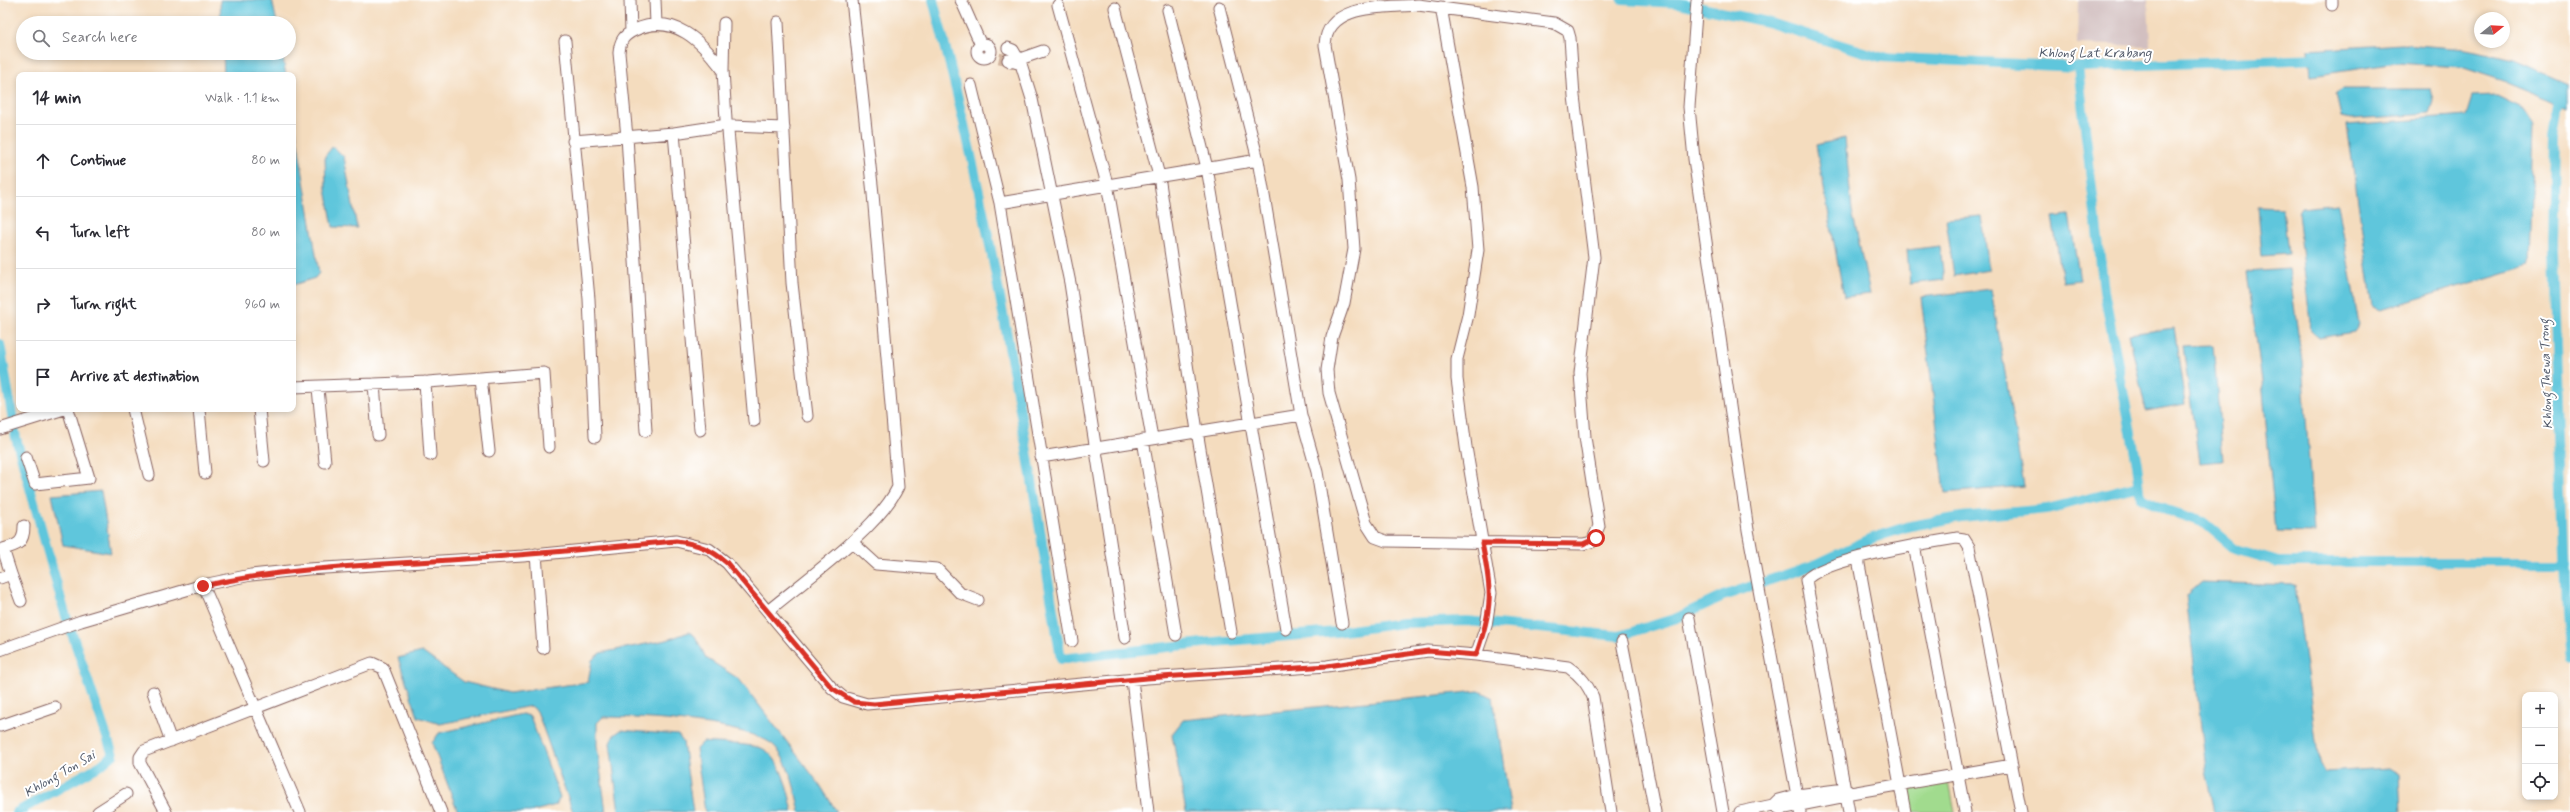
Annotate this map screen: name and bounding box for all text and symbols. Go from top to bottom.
north arrow [2474,12,2510,48]
search box [16,16,296,60]
icon: search [30,27,52,49]
text: Search here [62,28,138,48]
water label: Khlong Lat Krabang [2038,45,2153,64]
text: 14 min [32,87,81,109]
text: Walk · 1.1 km [205,90,280,107]
icon: ahead [32,150,54,172]
text: Continue [70,151,126,171]
text: 80 m [251,152,280,169]
icon: left [32,222,54,244]
text: Turn left [70,223,130,243]
text: 80 m [251,224,280,241]
icon: right [32,294,54,316]
text: Turn right [70,295,137,315]
text: 960 m [245,296,280,313]
water label: Khlong Thewa Trong [2536,317,2559,429]
icon: arrive [32,366,54,388]
text: Arrive at destination [70,367,199,387]
route start [1587,529,1605,547]
route end [194,577,212,595]
map controls [2522,692,2558,800]
button: + [2522,692,2558,728]
button: − [2522,728,2558,764]
water label: Khlong Ton Sai [21,746,101,803]
button: locate [2522,764,2558,800]

